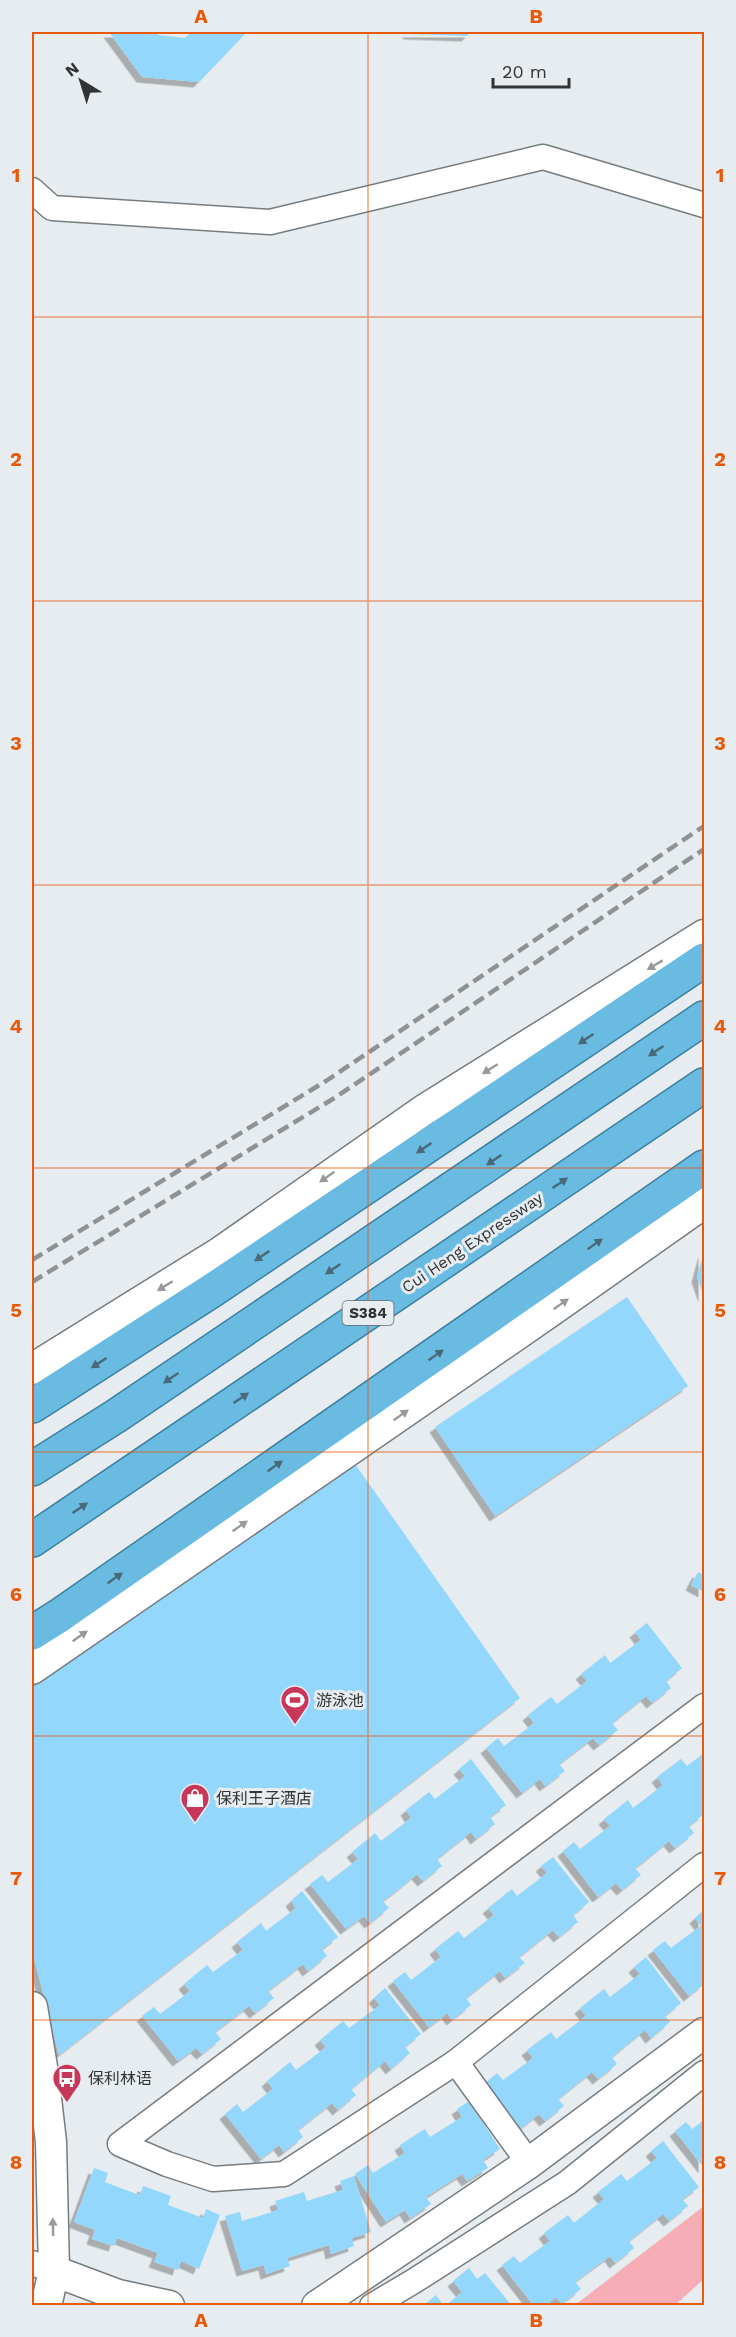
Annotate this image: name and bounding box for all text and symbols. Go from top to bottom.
text: A [194,4,208,28]
text: B [529,4,543,28]
north arrow [51,51,111,111]
scale bar [493,51,570,89]
text: N [62,58,83,81]
text: 20 m [502,61,547,82]
text: 1 [12,163,20,187]
text: 1 [716,163,724,187]
text: 2 [10,447,22,471]
text: 2 [714,447,726,471]
text: 3 [10,731,22,755]
text: 3 [714,731,726,755]
one-way arrow [647,960,663,971]
text: 4 [10,1014,23,1038]
text: 4 [714,1014,727,1038]
one-way arrow [578,1033,594,1044]
one-way arrow [648,1045,664,1056]
one-way arrow [482,1063,498,1075]
one-way arrow [416,1142,432,1153]
one-way arrow [487,1154,503,1166]
one-way arrow [320,1171,336,1183]
one-way arrow [551,1177,567,1189]
street label: Cui Heng Expressway [398,1188,547,1297]
one-way arrow [587,1238,603,1250]
one-way arrow [254,1250,270,1261]
one-way arrow [325,1263,341,1275]
one-way arrow [157,1280,173,1291]
text: 5 [10,1298,22,1322]
one-way arrow [553,1298,569,1310]
text: 5 [714,1298,726,1322]
road number: S384 [342,1301,394,1325]
one-way arrow [427,1349,443,1361]
one-way arrow [90,1357,107,1368]
one-way arrow [163,1372,179,1383]
one-way arrow [233,1392,249,1404]
one-way arrow [393,1410,409,1421]
one-way arrow [267,1460,283,1472]
one-way arrow [72,1502,88,1513]
one-way arrow [232,1520,249,1531]
one-way arrow [107,1572,123,1584]
text: 6 [10,1582,22,1606]
text: 6 [714,1582,726,1606]
one-way arrow [71,1630,87,1642]
sports icon: 游泳池 [279,1684,311,1726]
place label: 游泳池 [316,1691,364,1710]
shop icon: 保利王子酒店 [179,1782,211,1824]
place label: 保利王子酒店 [216,1789,312,1808]
text: 7 [10,1866,22,1890]
text: 7 [714,1866,726,1890]
bus stop icon: 保利林语 [51,2062,83,2104]
place label: 保利林语 [88,2069,152,2088]
text: 8 [10,2150,22,2174]
text: 8 [714,2150,726,2174]
one-way arrow [48,2217,58,2236]
text: A [194,2308,208,2332]
text: B [529,2308,543,2332]

